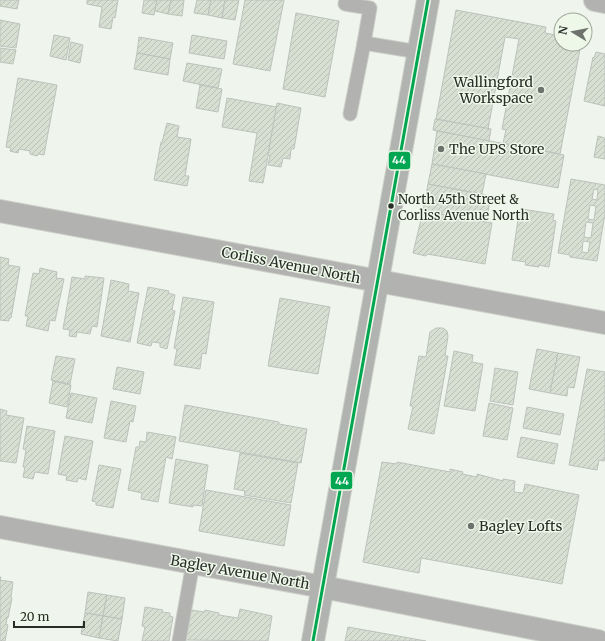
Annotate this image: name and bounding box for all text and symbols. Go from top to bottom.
north arrow [553,12,593,52]
text: N [556,24,571,36]
place label: Wallingford Workspace [453,73,534,107]
marker: Wallingford Workspace [536,85,546,95]
place label: The UPS Store [449,140,544,158]
marker: The UPS Store [436,144,446,154]
line badge: 44 [388,151,411,170]
text: 44 [392,153,406,167]
place label: North 45th Street & Corliss Avenue North [398,191,529,224]
marker: North 45th Street & Corliss Avenue North [386,201,396,211]
street label: Corliss Avenue North [220,243,362,287]
line badge: 44 [330,471,353,490]
text: 44 [335,474,349,488]
place label: Bagley Lofts [479,517,563,535]
marker: Bagley Lofts [466,521,476,531]
street label: Bagley Avenue North [169,551,311,593]
scale bar [14,603,84,629]
text: 20 m [20,609,49,624]

